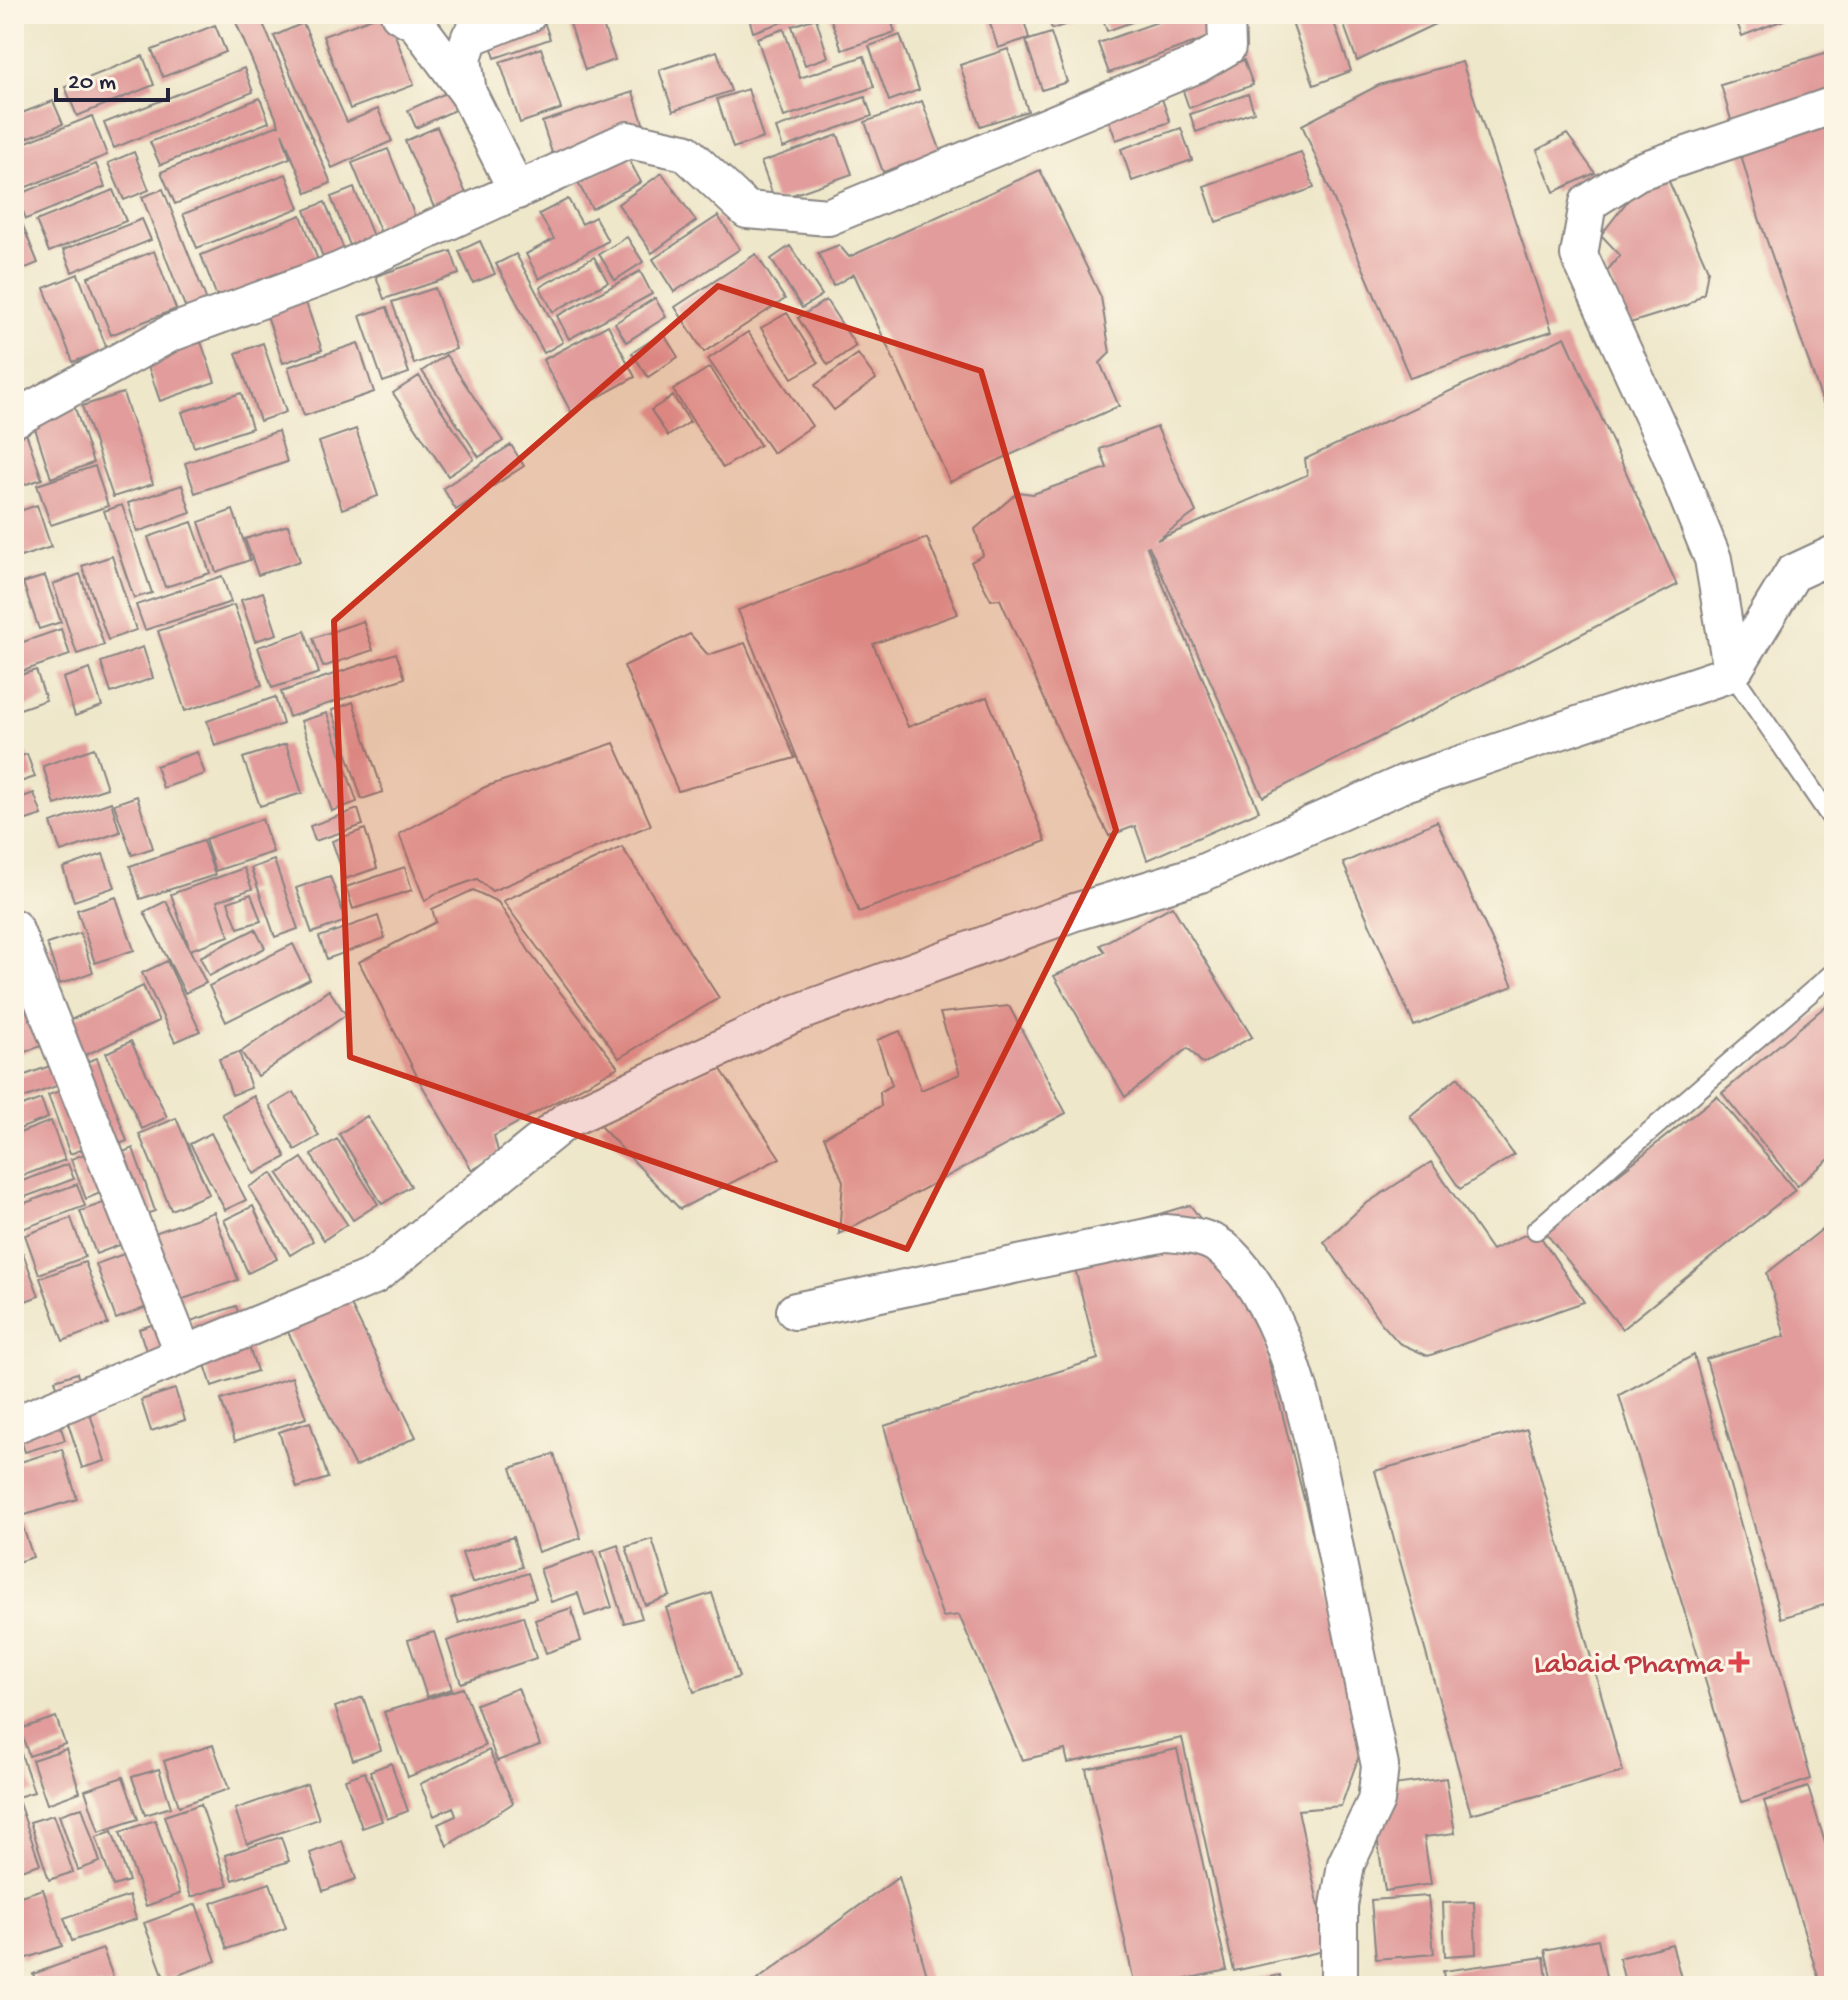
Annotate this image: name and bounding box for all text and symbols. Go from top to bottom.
scale bar [56,52,168,102]
text: 20 m [68,69,116,98]
place label: Labaid Pharma [1534,1649,1724,1684]
marker: Labaid Pharma [1730,1653,1748,1671]

